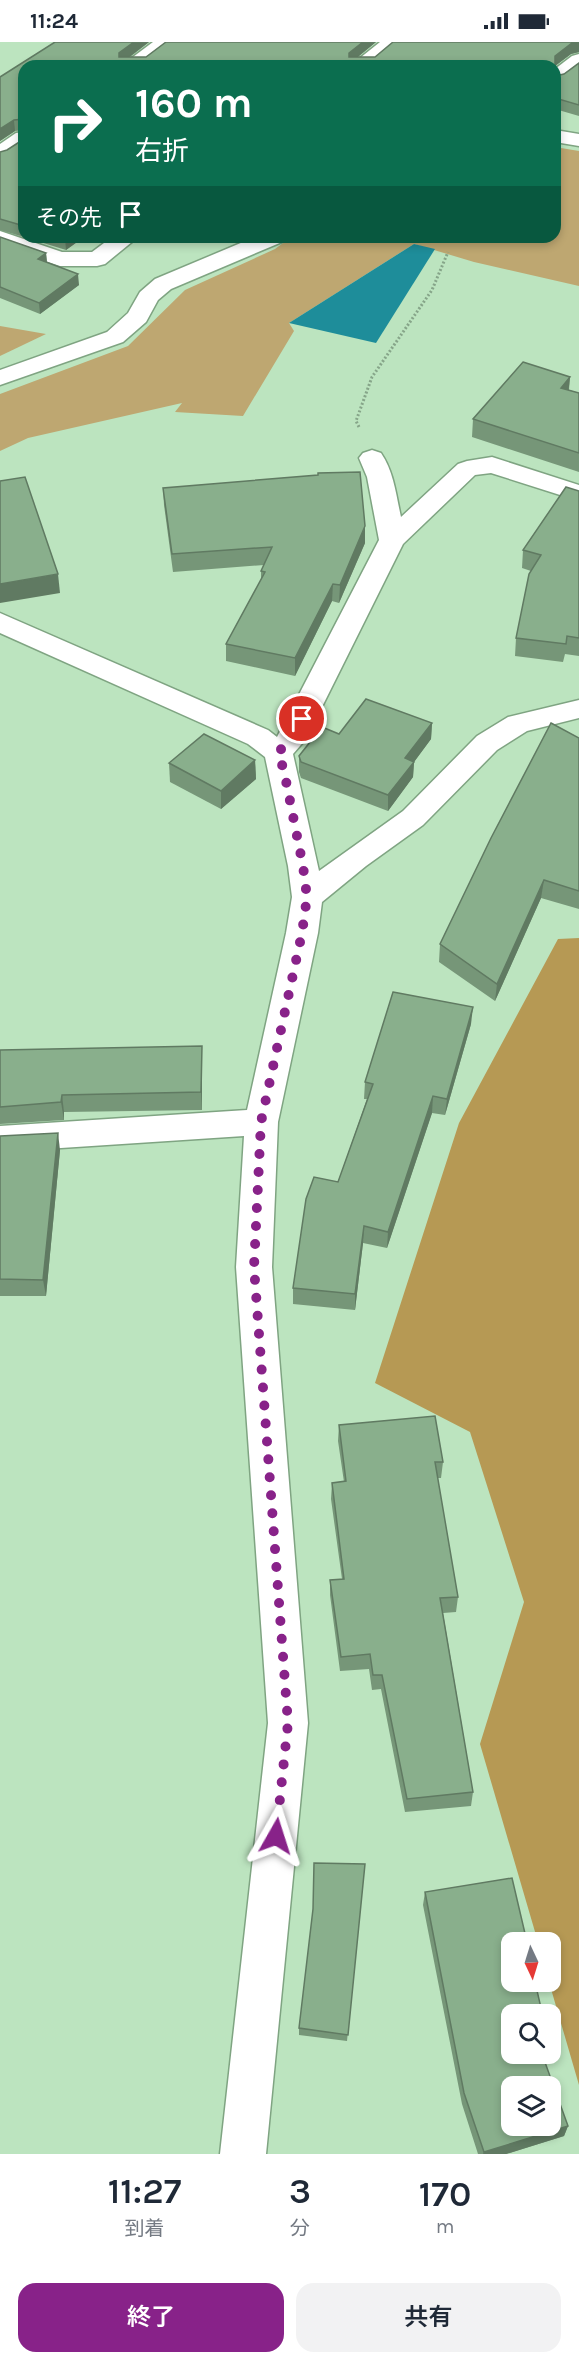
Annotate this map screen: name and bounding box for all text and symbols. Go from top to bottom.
text: 11:24 [30,8,78,34]
text: 160 m [135,78,253,128]
icon: right [36,84,114,162]
text: 右折 [135,135,189,167]
icon: arrive [114,198,147,231]
text: その先 [36,205,102,231]
pin [276,693,327,744]
icon: arrive [285,702,318,735]
position arrow [244,1804,308,1868]
north arrow [501,1932,561,1992]
map controls [501,1932,561,2136]
button: search [501,2004,561,2064]
button: layers [501,2076,561,2136]
text: 11:27 [108,2170,181,2212]
text: 3 [289,2170,311,2212]
text: 170 [419,2173,471,2215]
text: m [436,2215,454,2238]
text: 到着 [124,2217,164,2240]
text: 分 [290,2217,310,2240]
button: 終了 [18,2283,284,2352]
button: 共有 [296,2283,561,2352]

